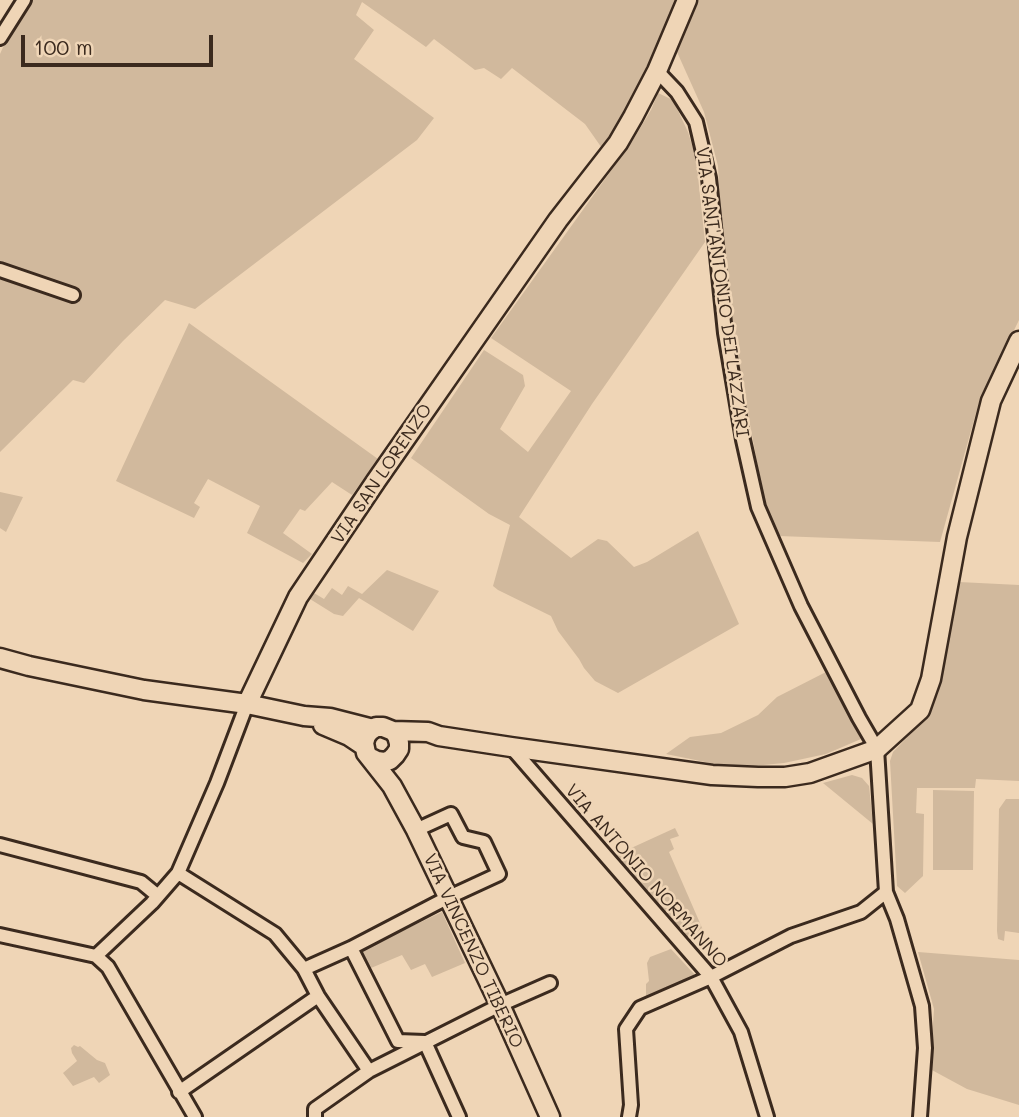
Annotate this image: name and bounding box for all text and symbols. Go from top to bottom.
scale bar [24,21,217,65]
text: 100 m [34,33,93,60]
street label: VIA SANT'ANTONIO DEI LAZZARI [691,145,753,439]
street label: VIA SAN LORENZO [327,400,437,548]
street label: VIA ANTONIO NORMANNO [561,780,731,972]
street label: VIA VINCENZO TIBERIO [418,850,528,1052]

